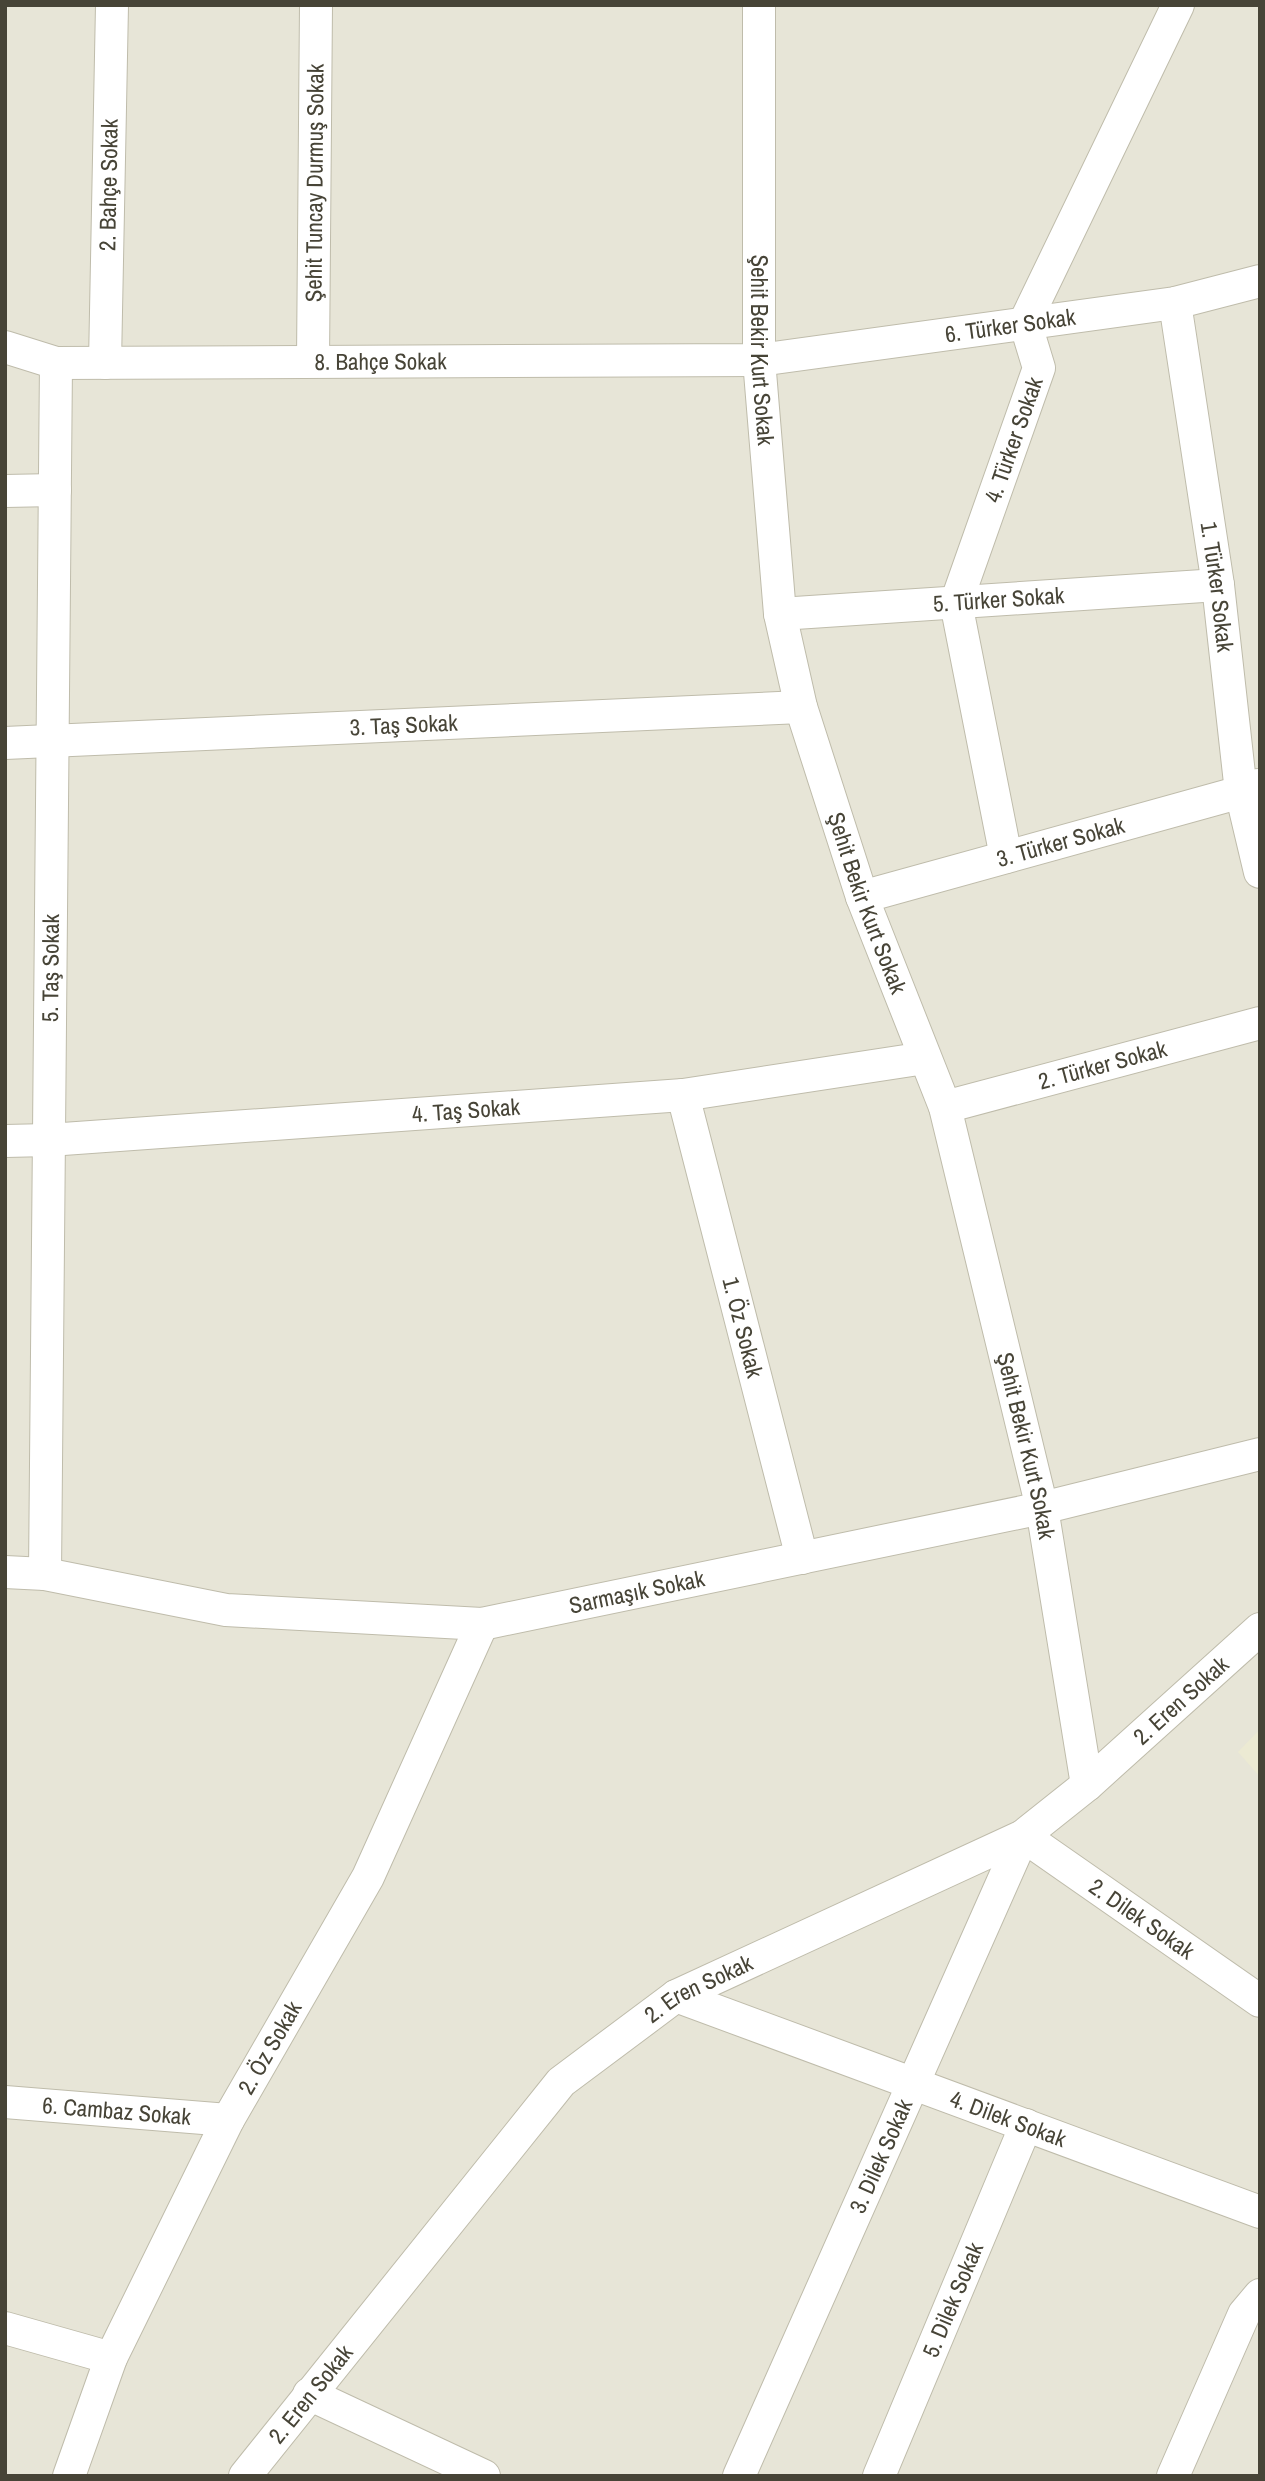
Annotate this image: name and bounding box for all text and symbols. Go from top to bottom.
street label: Şehit Tuncay Durmuş Sokak [297,63,331,302]
street label: 2. Bahçe Sokak [91,118,125,251]
street label: Şehit Bekir Kurt Sokak [744,255,782,447]
street label: 6. Türker Sokak [943,301,1078,349]
street label: 8. Bahçe Sokak [314,345,447,377]
street label: 4. Türker Sokak [977,372,1050,507]
street label: 1. Türker Sokak [1194,519,1241,654]
street label: 5. Türker Sokak [932,579,1066,619]
street label: 3. Taş Sokak [349,707,459,742]
street label: Şehit Bekir Kurt Sokak [821,808,915,999]
street label: 3. Türker Sokak [993,809,1128,874]
street label: 5. Taş Sokak [34,913,66,1022]
street label: 2. Türker Sokak [1035,1032,1170,1096]
street label: 4. Taş Sokak [411,1091,522,1129]
street label: 1. Öz Sokak [715,1274,771,1382]
street label: Şehit Bekir Kurt Sokak [990,1349,1063,1542]
street label: Sarmaşık Sokak [566,1562,708,1621]
street label: 2. Eren Sokak [1126,1648,1235,1751]
street label: 2. Dilek Sokak [1083,1871,1201,1966]
street label: 2. Eren Sokak [638,1947,758,2030]
street label: 2. Öz Sokak [230,1995,309,2100]
street label: 4. Dilek Sokak [946,2083,1071,2154]
street label: 6. Cambaz Sokak [41,2089,193,2132]
street label: 3. Dilek Sokak [842,2093,920,2218]
street label: 5. Dilek Sokak [915,2237,990,2362]
street label: 2. Eren Sokak [261,2337,360,2450]

